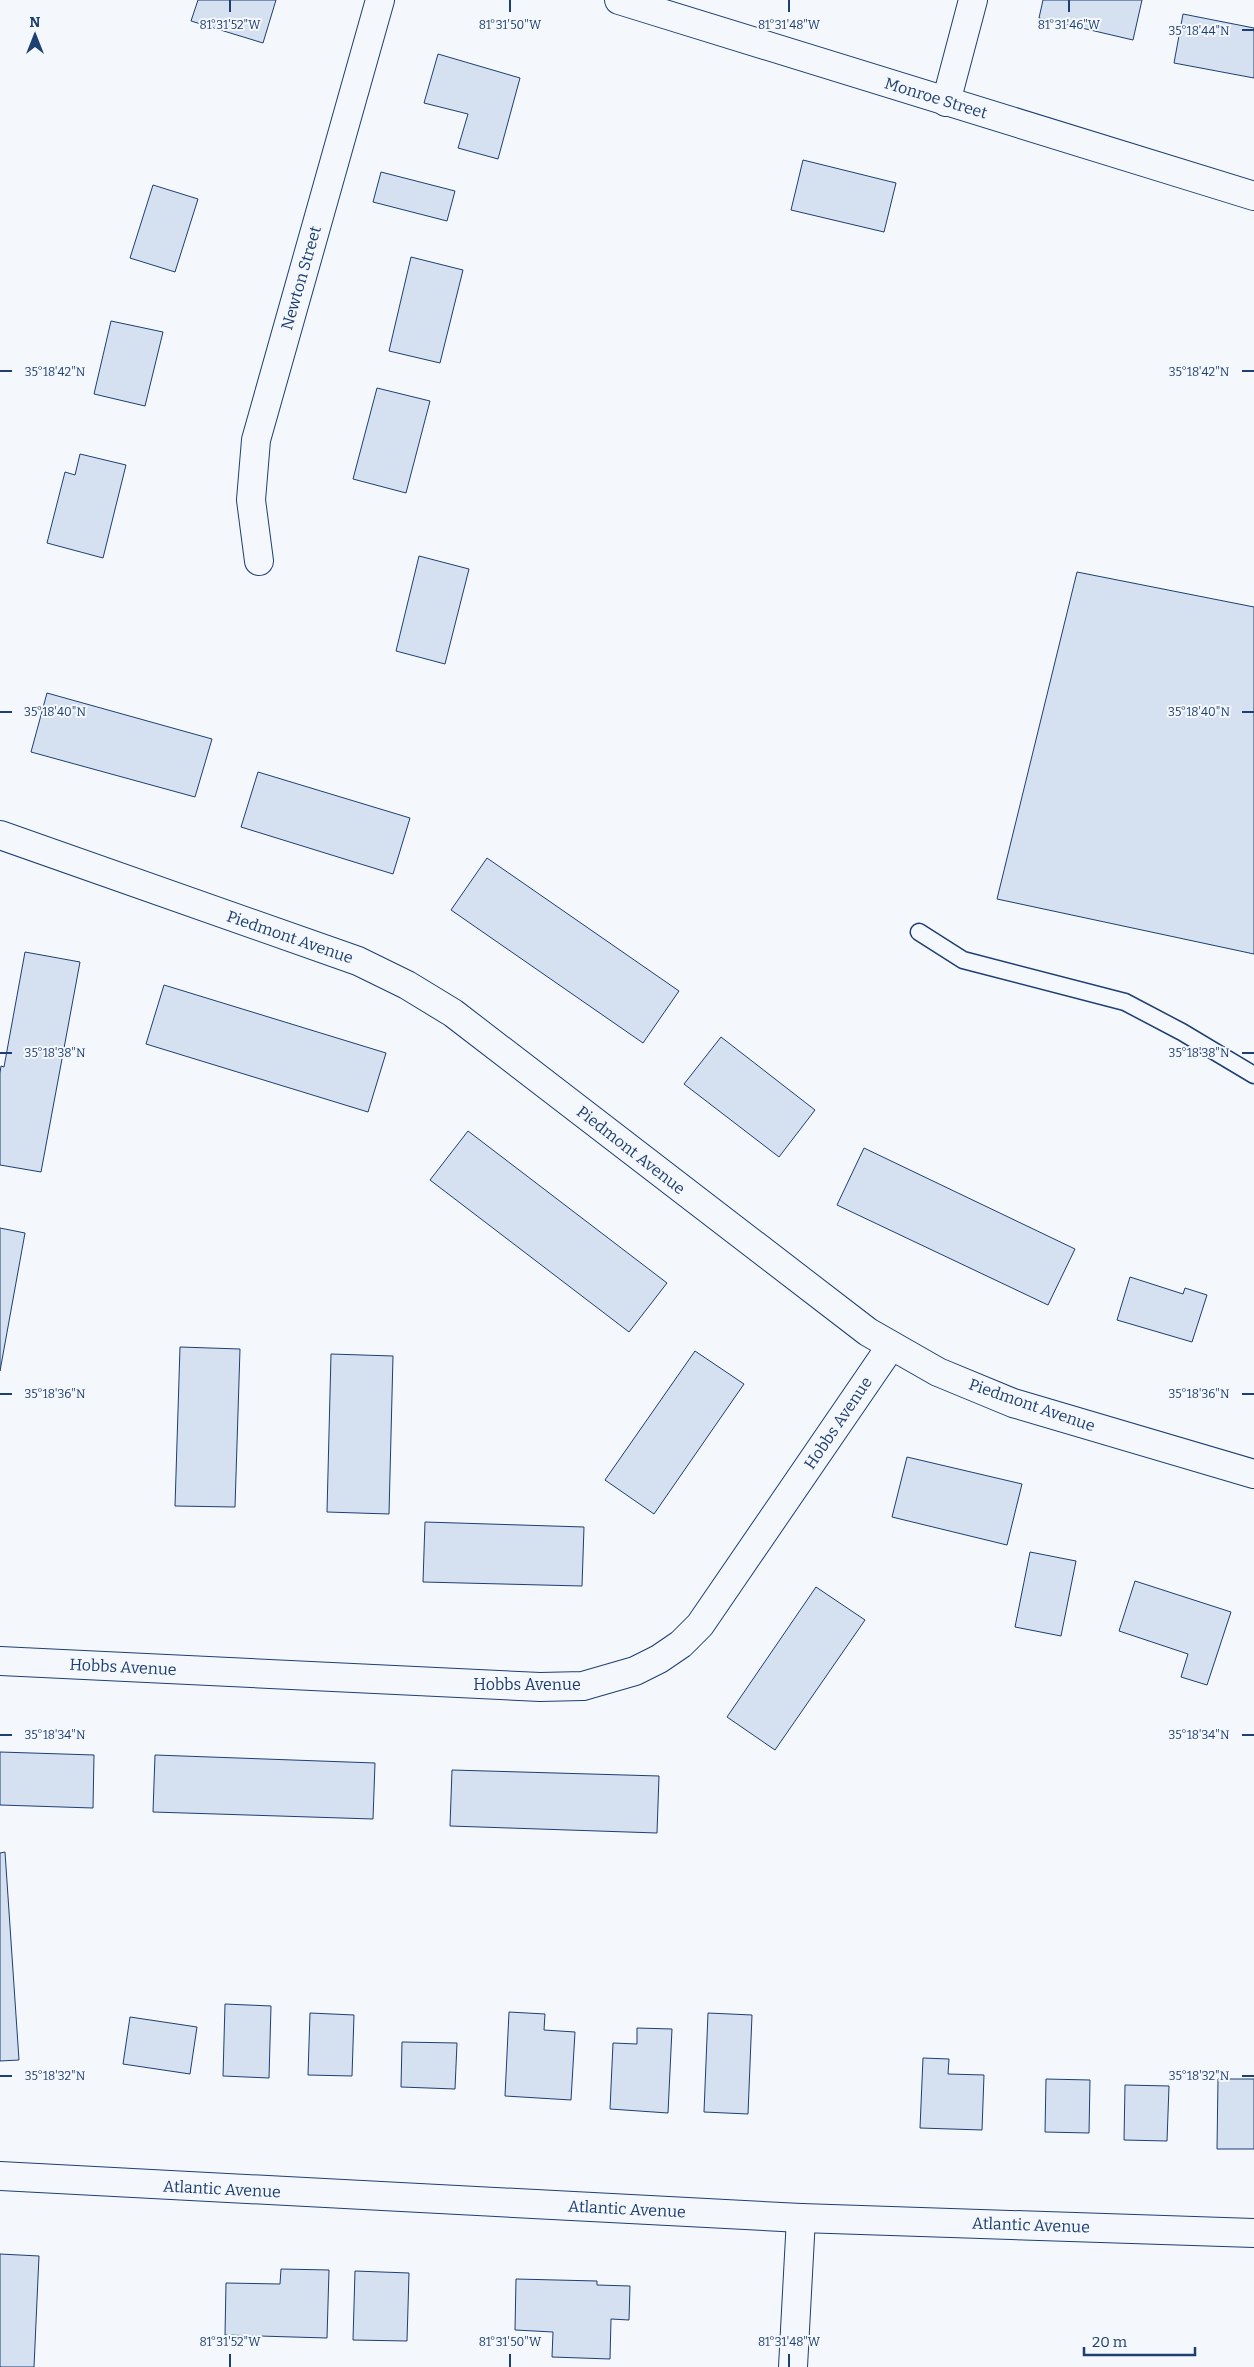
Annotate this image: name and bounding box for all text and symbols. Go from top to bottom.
north arrow [10,10,60,60]
text: N [30,14,41,31]
text: 81°31'52"W [199,18,261,32]
text: 81°31'50"W [479,18,542,32]
text: 81°31'48"W [758,18,821,32]
text: 81°31'46"W [1038,18,1101,32]
text: 35°18'44"N [1168,24,1230,38]
street label: Monroe Street [882,73,990,123]
street label: Newton Street [277,224,325,332]
text: 35°18'42"N [25,365,86,379]
text: 35°18'42"N [1169,365,1230,379]
text: 35°18'40"N [24,705,86,719]
text: 35°18'40"N [1168,705,1230,719]
street label: Piedmont Avenue [224,906,356,968]
text: 35°18'38"N [25,1046,86,1060]
text: 35°18'38"N [1169,1046,1230,1060]
street label: Piedmont Avenue [573,1102,689,1198]
street label: Hobbs Avenue [800,1373,876,1473]
street label: Piedmont Avenue [966,1374,1098,1436]
text: 35°18'36"N [25,1387,86,1401]
text: 35°18'36"N [1169,1387,1230,1401]
street label: Hobbs Avenue [69,1655,177,1679]
street label: Hobbs Avenue [473,1675,581,1694]
text: 35°18'34"N [25,1728,86,1742]
text: 35°18'34"N [1169,1728,1230,1742]
text: 35°18'32"N [25,2069,86,2083]
text: 35°18'32"N [1169,2069,1230,2083]
street label: Atlantic Avenue [163,2176,281,2202]
street label: Atlantic Avenue [568,2196,686,2222]
street label: Atlantic Avenue [972,2213,1090,2237]
scale bar [1084,2324,1195,2356]
text: 20 m [1092,2333,1128,2351]
text: 81°31'52"W [199,2335,261,2349]
text: 81°31'50"W [479,2335,542,2349]
text: 81°31'48"W [758,2335,821,2349]

